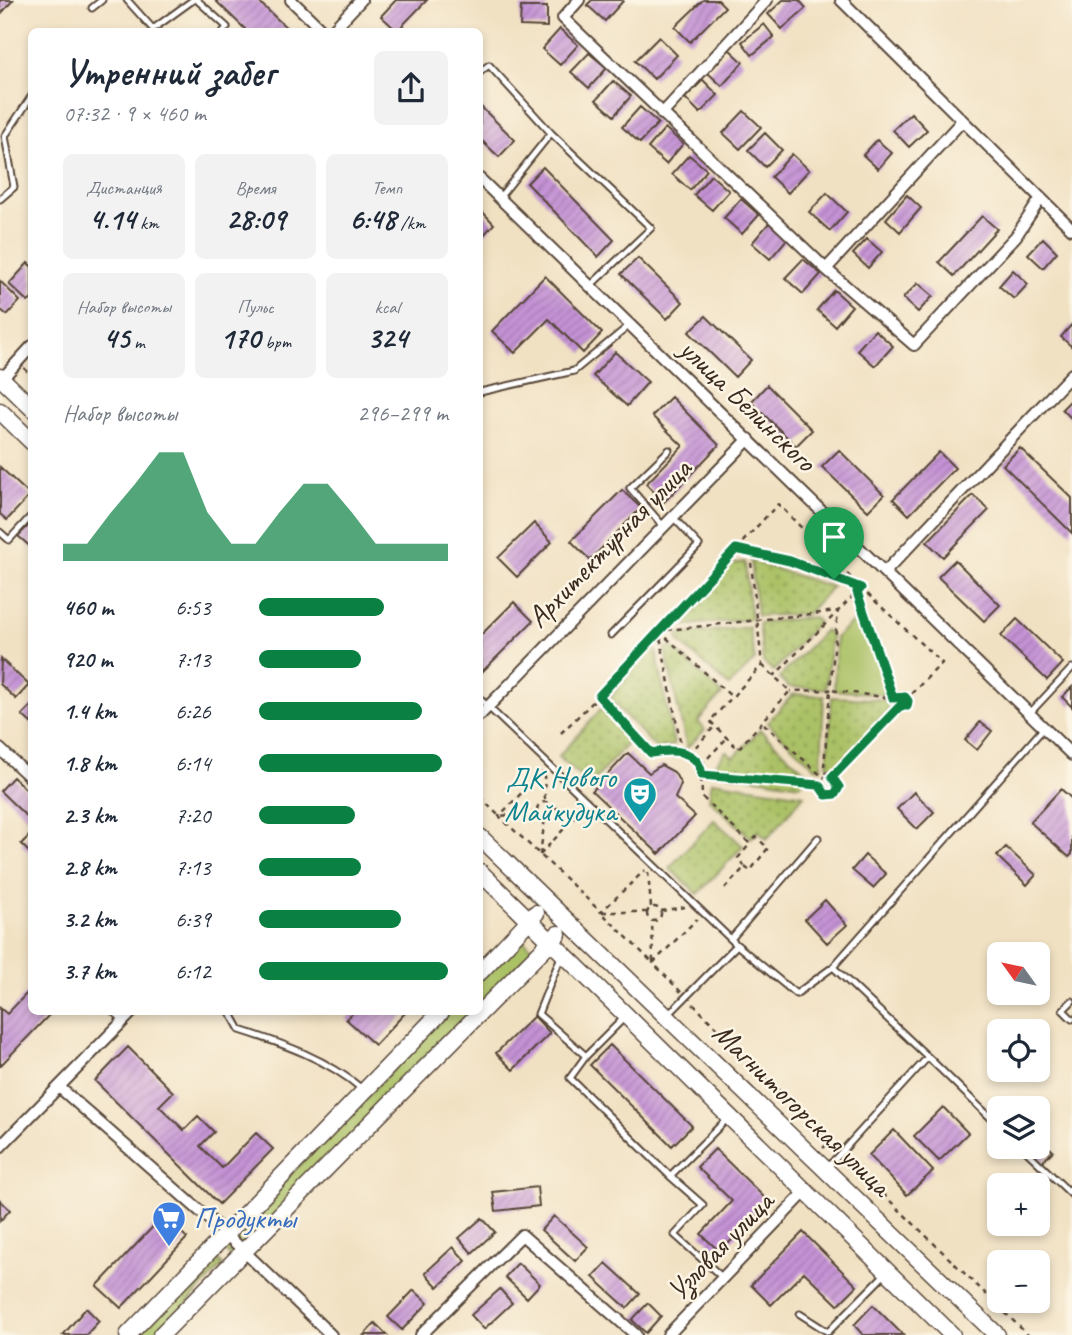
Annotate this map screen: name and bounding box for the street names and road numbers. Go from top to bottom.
street label: улица Белинского [670,329,825,481]
street label: Архитектурная улица [519,449,701,636]
street label: Магнитогорская улица [705,1014,901,1206]
street label: Узловая улица [659,1181,783,1309]

